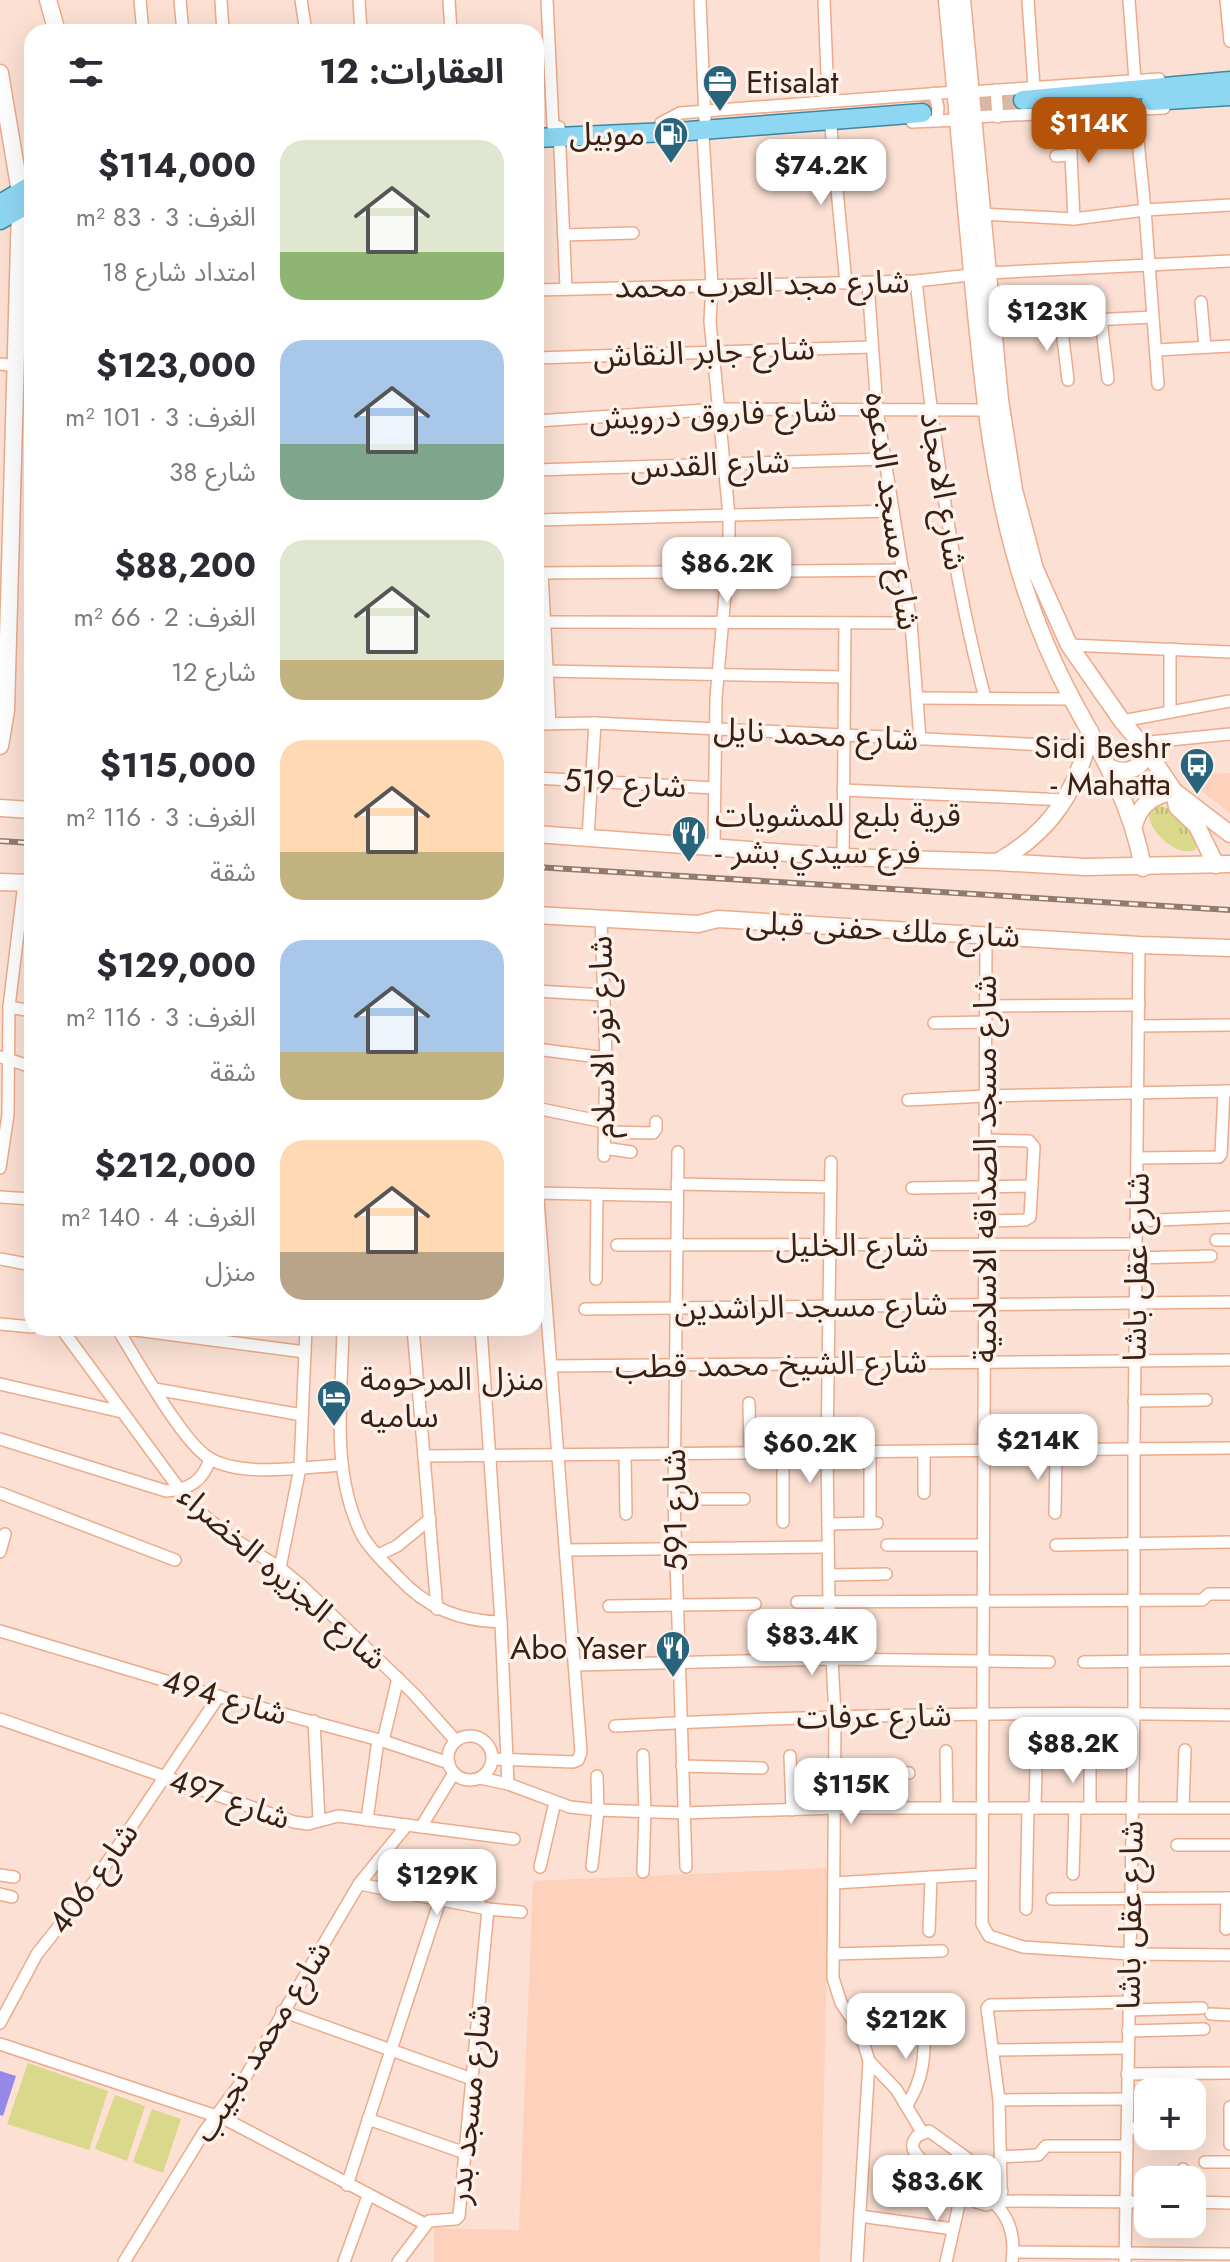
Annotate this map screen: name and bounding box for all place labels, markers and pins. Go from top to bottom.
place label: Etisalat [746,59,839,105]
office icon: Etisalat [701,63,739,113]
pin: $114K [1033,97,1145,165]
place label: موبيل [569,111,645,157]
fuel station icon: موبيل [652,115,690,165]
pin: $74.2K [756,139,886,207]
pin: $123K [991,285,1103,353]
pin: $86.2K [662,537,792,605]
place label: Sidi Beshr - Mahatta [1034,724,1171,807]
bus stop icon: Sidi Beshr - Mahatta [1178,746,1216,796]
place label: قرية بلبع للمشويات - فرع سيدي بشر [715,792,961,876]
restaurant icon: قرية بلبع للمشويات - فرع سيدي بشر [670,814,708,864]
place label: منزل المرحومة ساميه [360,1356,544,1439]
hotel icon: منزل المرحومة ساميه [315,1378,353,1428]
pin: $214K [982,1414,1094,1482]
pin: $60.2K [745,1417,875,1485]
pin: $83.4K [747,1609,877,1677]
place label: Abo Yaser [510,1625,647,1671]
restaurant icon: Abo Yaser [654,1629,692,1679]
pin: $88.2K [1008,1717,1138,1785]
pin: $115K [795,1758,907,1826]
pin: $129K [381,1849,493,1917]
pin: $212K [850,1993,962,2061]
pin: $83.6K [872,2155,1002,2223]

